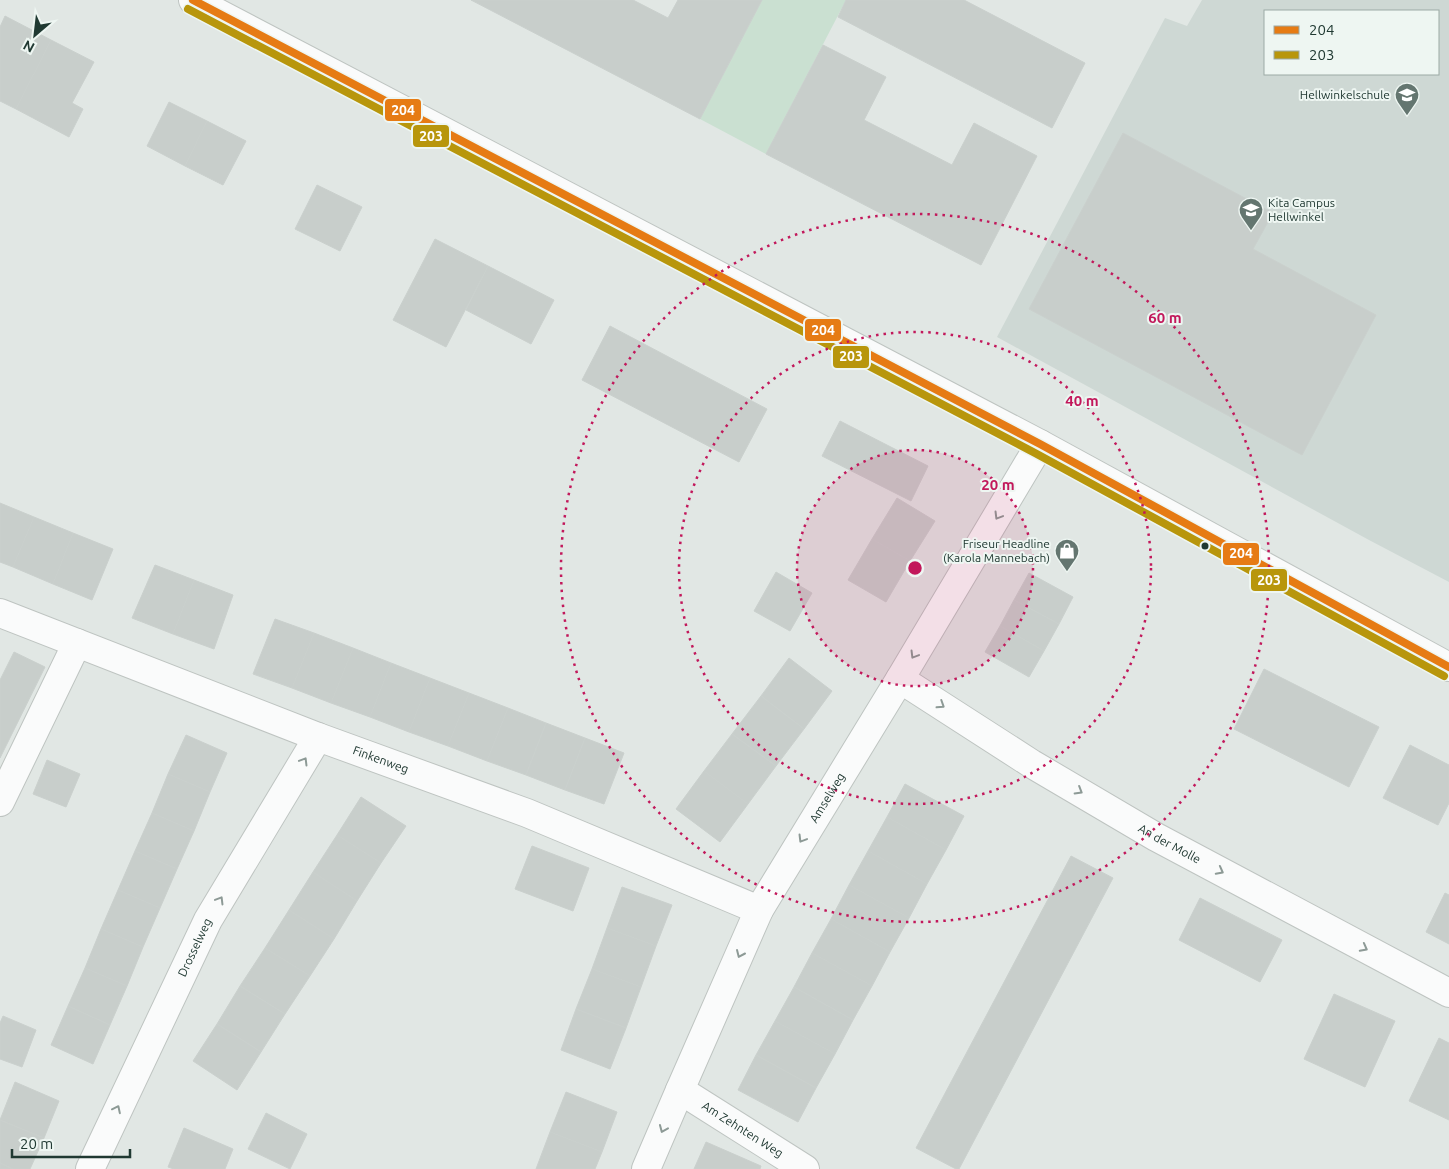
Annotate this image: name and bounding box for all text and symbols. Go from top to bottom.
north arrow [10,10,60,60]
legend [1264,10,1439,75]
text: 204 [1309,21,1334,38]
text: N [21,37,37,56]
text: 203 [1309,46,1334,63]
school or university icon: Hellwinkelschule [1394,82,1420,116]
place label: Hellwinkelschule [1300,88,1390,101]
line badge: 204 [384,98,422,122]
text: 204 [391,102,415,118]
line badge: 203 [412,124,450,148]
text: 203 [419,128,443,144]
place label: Kita Campus Hellwinkel [1268,196,1335,223]
school or university icon: Kita Campus Hellwinkel [1238,197,1264,231]
text: 60 m [1148,309,1182,326]
line badge: 204 [804,318,842,342]
text: 204 [811,322,835,338]
line badge: 203 [832,345,870,369]
text: 203 [839,348,863,364]
text: 40 m [1065,392,1099,409]
text: 20 m [981,476,1015,493]
one-way arrow [994,510,1004,519]
place label: Friseur Headline (Karola Mannebach) [943,537,1050,565]
shop icon: Friseur Headline (Karola Mannebach) [1054,538,1080,572]
unlabelled marker [1200,541,1210,551]
line badge: 204 [1222,542,1260,566]
text: 204 [1229,545,1253,561]
centre of rings [906,559,924,577]
line badge: 203 [1250,568,1288,592]
text: 203 [1257,572,1281,588]
one-way arrow [911,650,921,659]
one-way arrow [935,699,944,709]
street label: Finkenweg [351,743,410,775]
one-way arrow [297,758,307,767]
street label: Amselweg [807,770,847,825]
one-way arrow [1073,785,1082,795]
street label: An der Molle [1136,821,1203,866]
one-way arrow [799,833,809,842]
one-way arrow [1215,865,1224,875]
one-way arrow [213,897,223,906]
street label: Drosselweg [175,916,214,979]
one-way arrow [1358,941,1367,951]
one-way arrow [735,949,746,958]
street label: Am Zehnten Weg [700,1099,786,1160]
one-way arrow [111,1105,122,1114]
one-way arrow [658,1124,669,1133]
scale bar [12,1126,130,1158]
text: 20 m [20,1135,53,1152]

